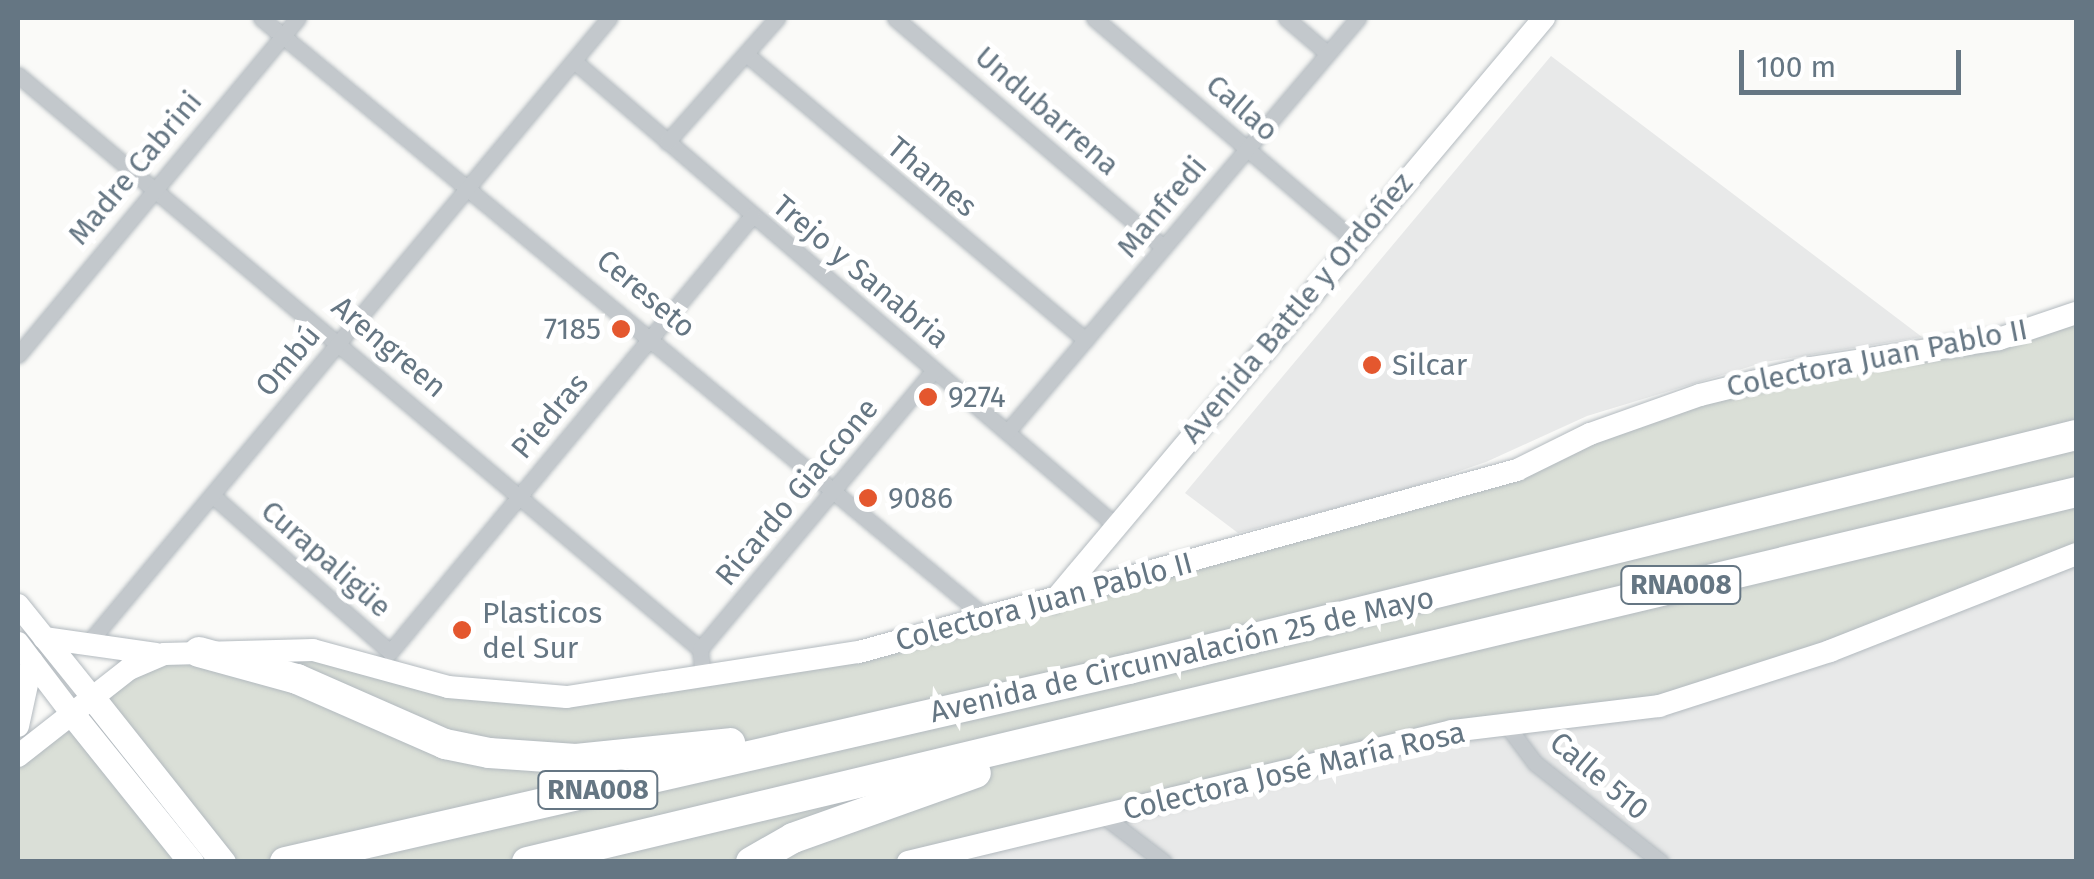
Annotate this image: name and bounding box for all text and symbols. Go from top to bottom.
scale bar [1744,30,1966,92]
street label: Undubarrena [968,39,1126,183]
text: 100 m [1756,49,1836,85]
street label: Callao [1199,67,1285,149]
street label: Madre Cabrini [60,84,210,252]
street label: Thames [880,129,984,225]
street label: Manfredi [1109,149,1215,265]
street label: Avenida Battle y Ordoñez [1173,166,1421,450]
street label: Trejo y Sanabria [766,188,956,356]
street label: Cereseto [589,242,703,346]
street label: Arengreen [324,289,454,405]
place label: 7185 [544,311,601,347]
street label: Colectora Juan Pablo II [1723,311,2031,405]
street label: Ombú [248,318,328,404]
marker: 7185 [610,318,632,340]
place label: Silcar [1392,347,1467,383]
marker: Silcar [1361,354,1383,376]
street label: Piedras [504,366,596,466]
place label: 9274 [948,379,1006,415]
marker: 9274 [917,386,939,408]
street label: Ricardo Giaccone [708,391,886,593]
place label: 9086 [888,480,953,516]
marker: 9086 [857,487,879,509]
street label: Curapaligüe [254,493,398,625]
street label: Colectora Juan Pablo II [892,545,1196,659]
road number: RNA008 [1618,562,1744,608]
street label: Avenida de Circunvalación 25 de Mayo [927,579,1437,731]
place label: Plasticos del Sur [482,595,602,666]
marker: Plasticos del Sur [451,619,473,641]
street label: Colectora José María Rosa [1119,714,1469,828]
street label: Calle 510 [1542,724,1656,828]
road number: RNA008 [536,767,660,813]

